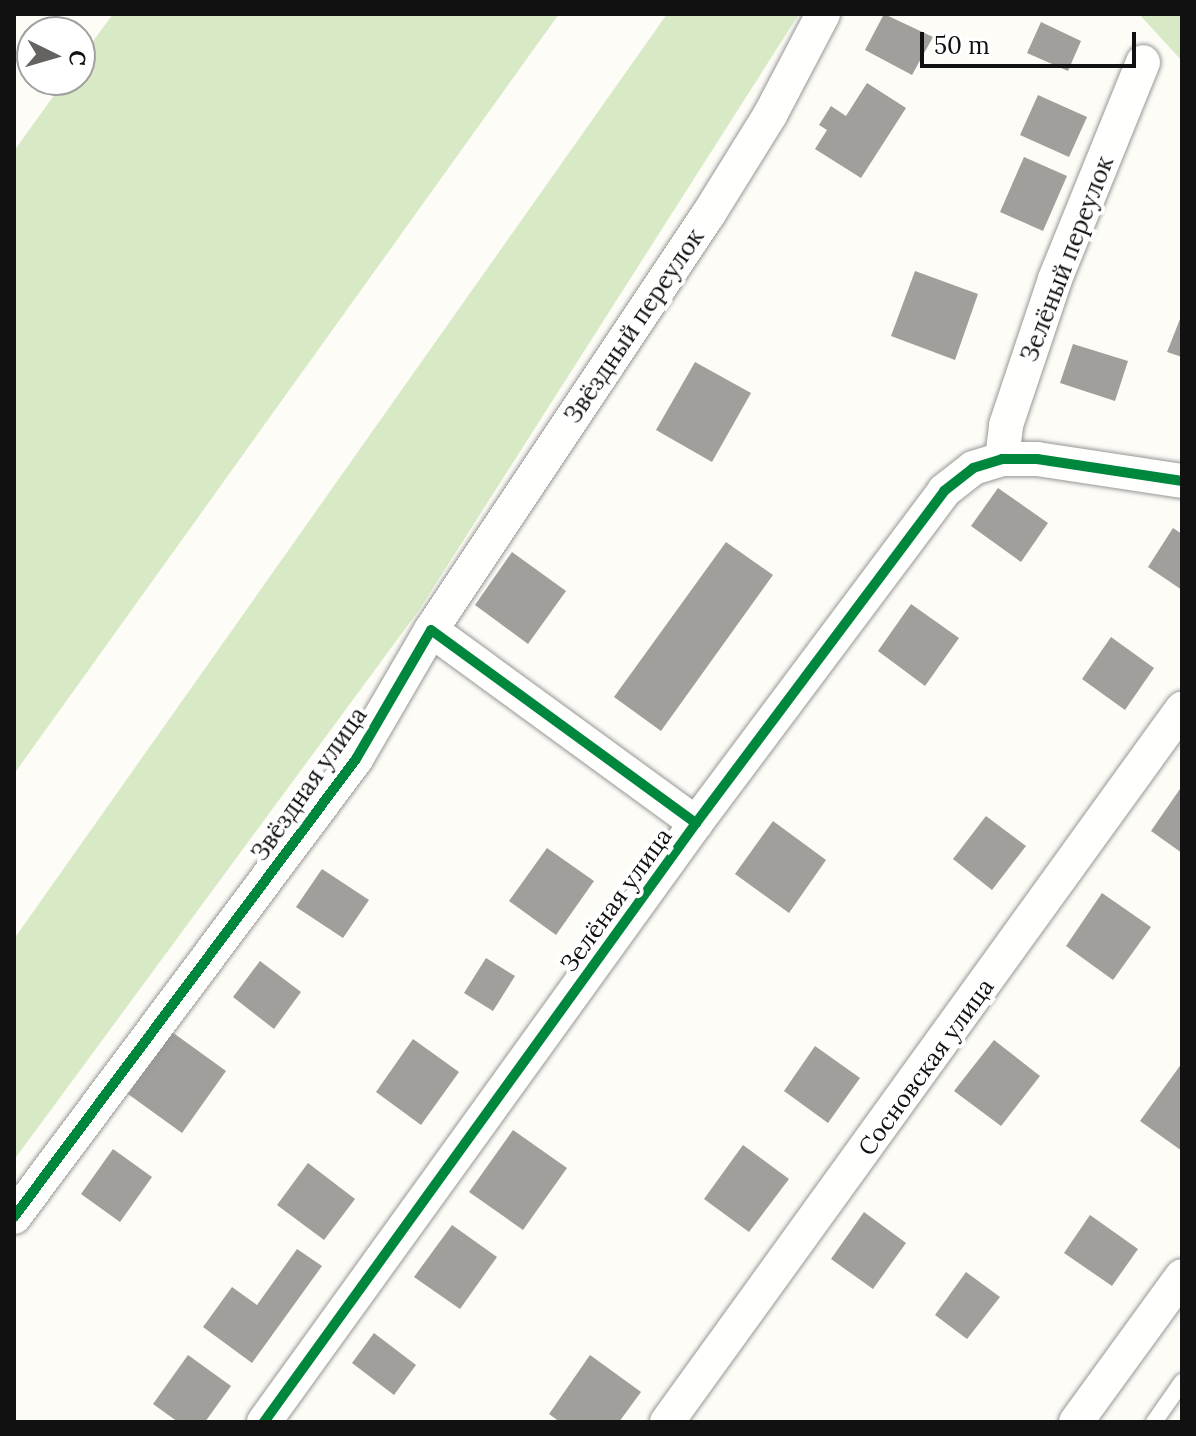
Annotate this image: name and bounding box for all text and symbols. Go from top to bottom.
north arrow [16,16,96,96]
scale bar [924,16,1140,66]
text: 50 m [934,30,990,61]
text: С [63,49,93,67]
street label: Зелёный переулок [1015,152,1119,366]
street label: Звёздный переулок [558,223,710,429]
street label: Звёздная улица [245,702,373,866]
street label: Зелёная улица [554,823,678,977]
street label: Сосновская улица [852,973,1000,1161]

